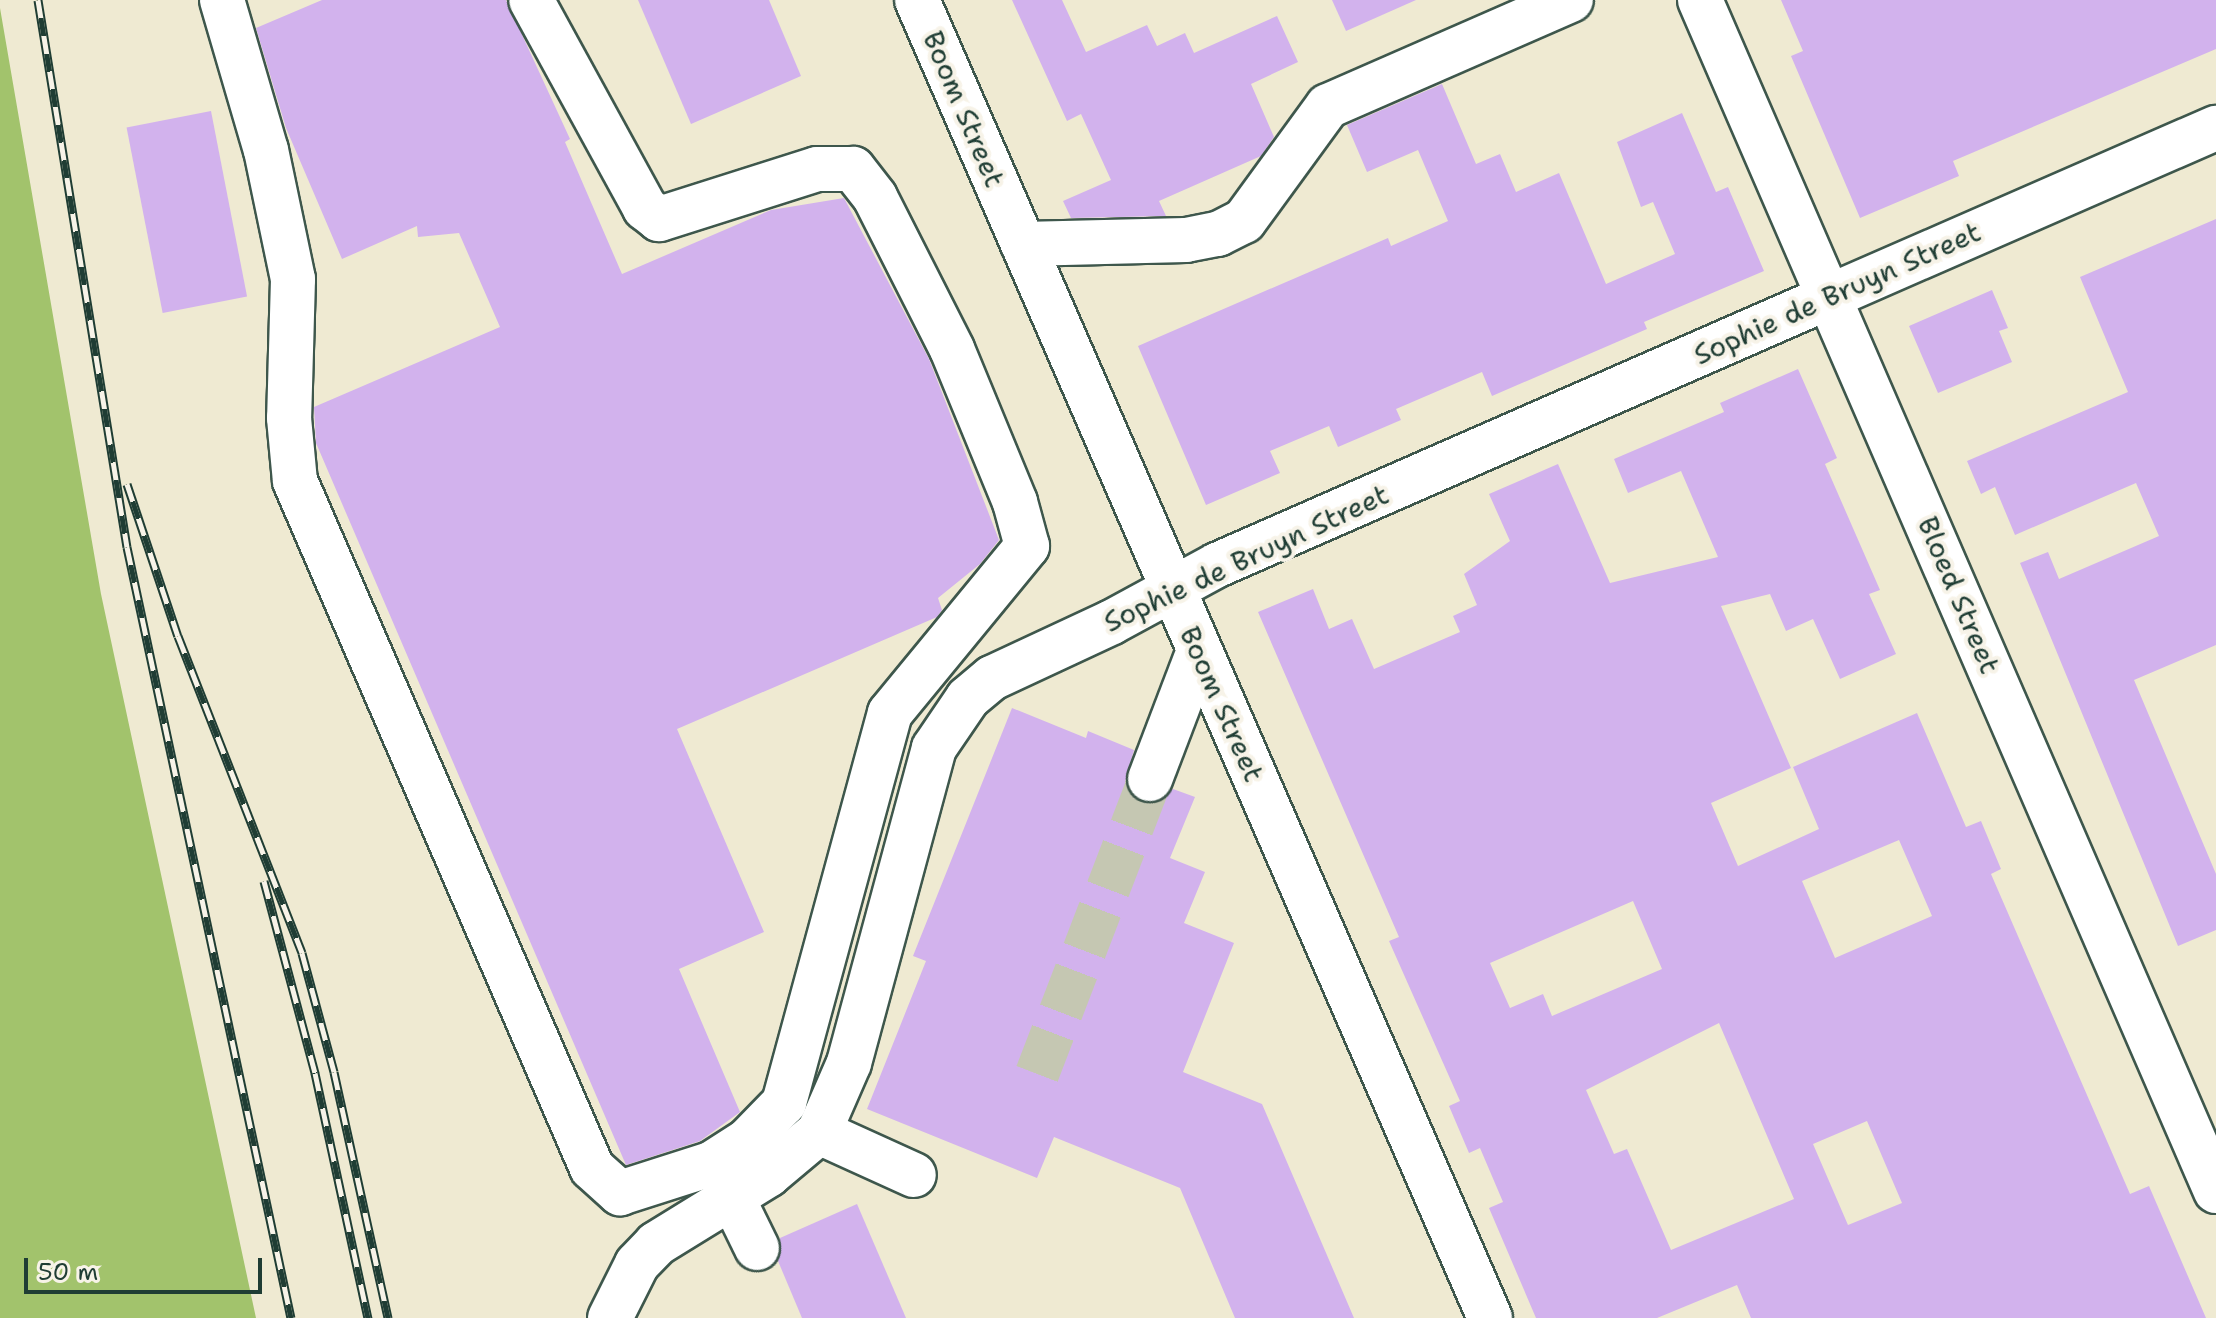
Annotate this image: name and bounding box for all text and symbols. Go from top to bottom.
street label: Boom Street [916,26,1012,192]
street label: Sophie de Bruyn Street [1688,215,1986,371]
street label: Sophie de Bruyn Street [1098,477,1394,639]
street label: Bloed Street [1911,511,2007,679]
street label: Boom Street [1173,621,1271,787]
scale bar [28,1242,266,1292]
text: 50 m [38,1256,98,1288]

